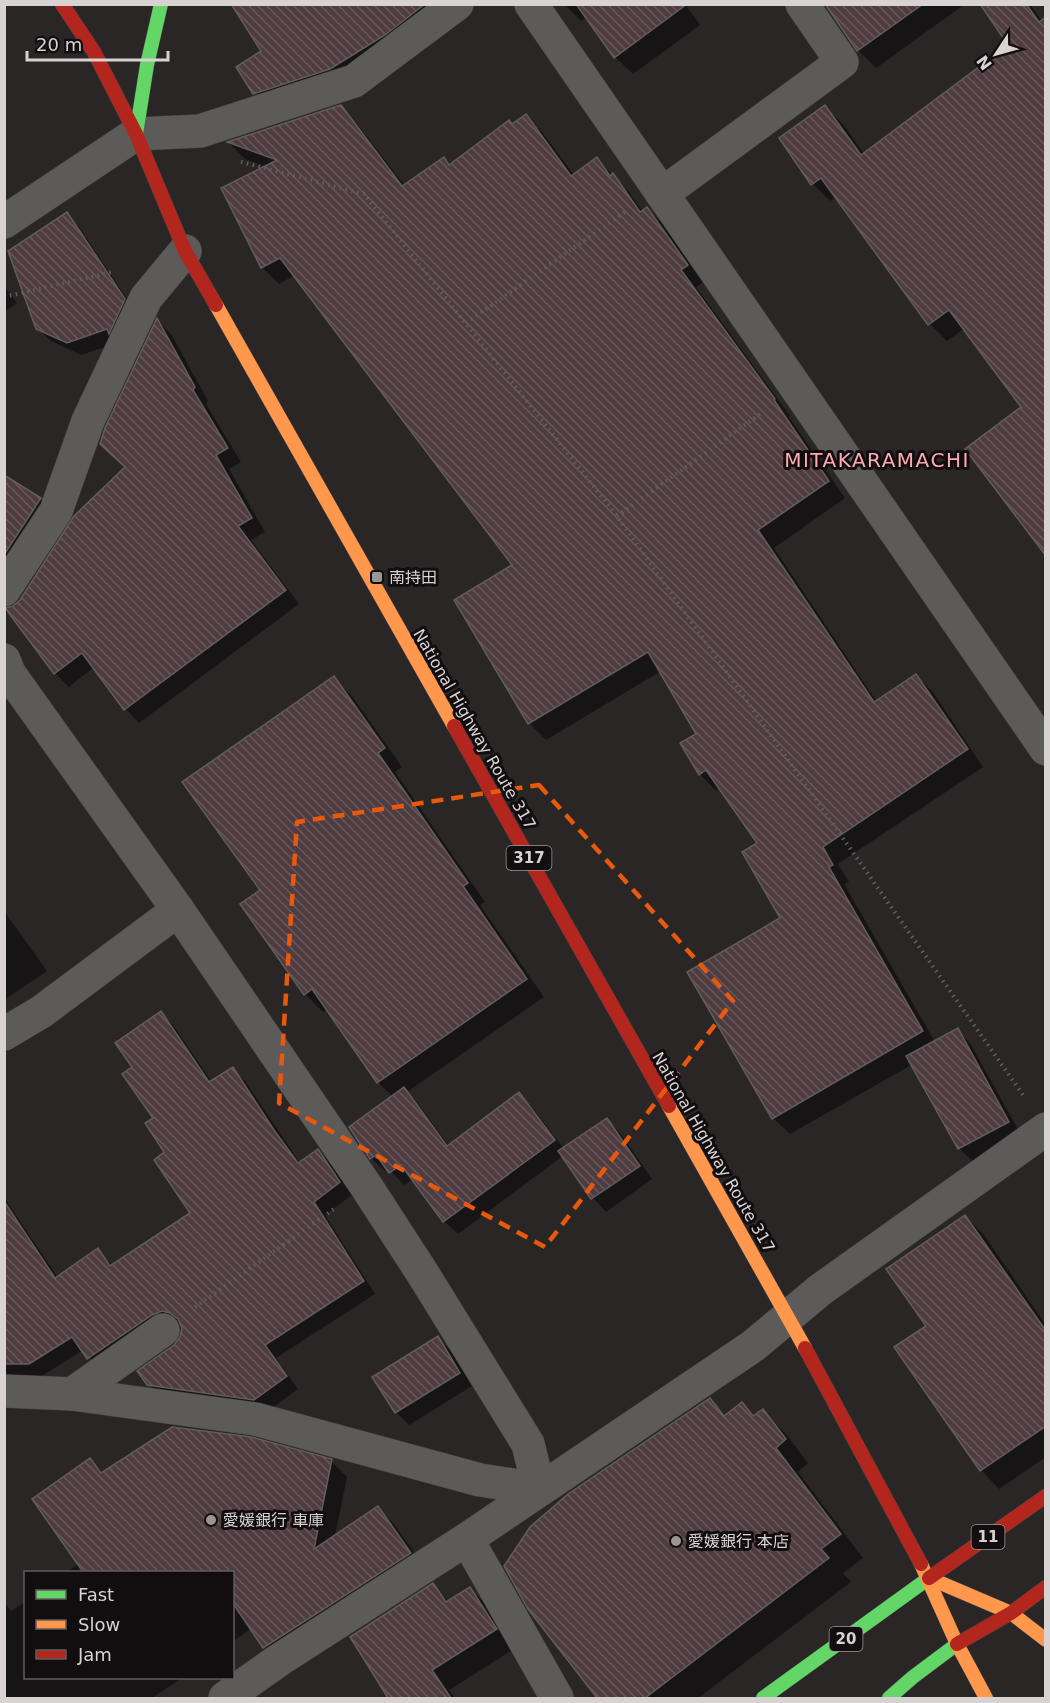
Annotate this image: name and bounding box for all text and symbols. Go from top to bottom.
scale bar [27,24,168,62]
north arrow [966,24,1026,84]
text: 20 m [36,34,82,55]
text: N [973,52,996,74]
district label: MITAKARAMACHI [784,448,970,472]
place label: 南持田 [389,568,437,587]
marker: 南持田 [370,570,384,584]
street label: National Highway Route 317 [409,626,540,833]
road number: 317 [506,846,552,870]
street label: National Highway Route 317 [648,1049,779,1256]
place label: 愛媛銀行 車庫 [223,1511,324,1530]
marker: 愛媛銀行 車庫 [204,1513,218,1527]
road number: 11 [972,1525,1004,1549]
place label: 愛媛銀行 本店 [688,1532,789,1551]
marker: 愛媛銀行 本店 [669,1534,683,1548]
legend [24,1571,234,1679]
text: Fast [78,1584,114,1605]
text: Slow [78,1614,120,1635]
road number: 20 [830,1627,862,1651]
text: Jam [77,1644,112,1665]

